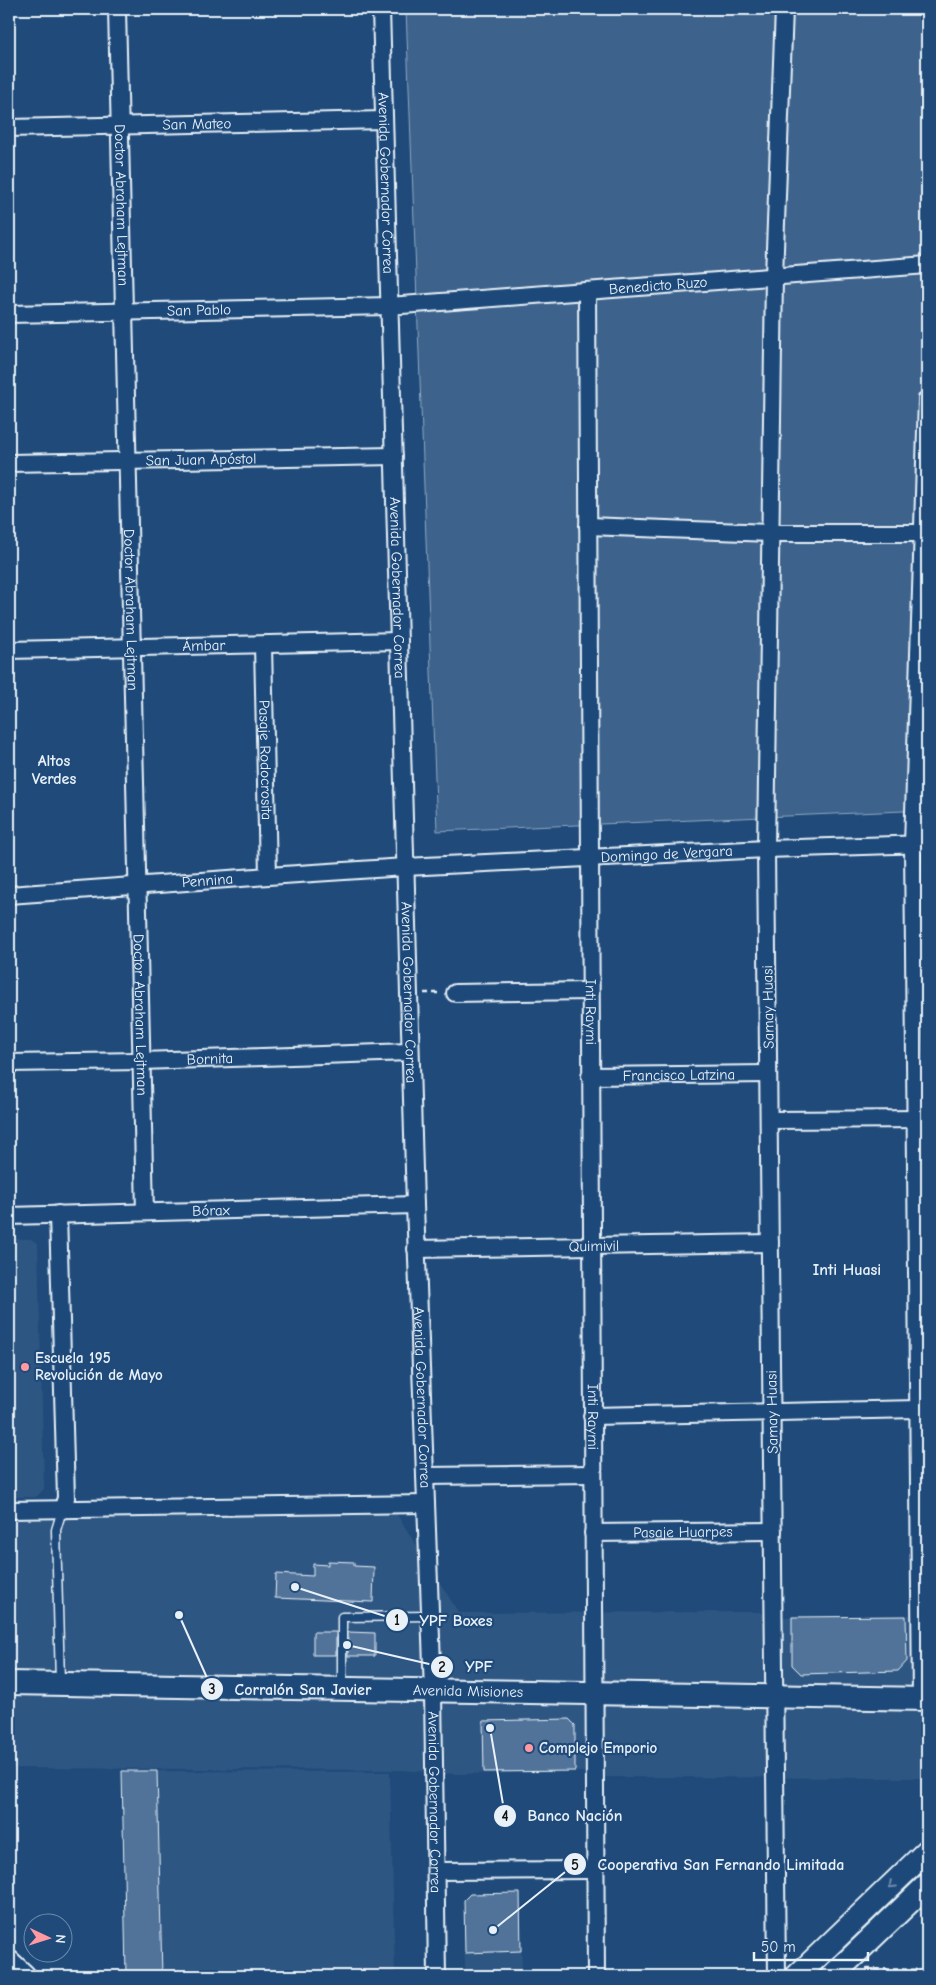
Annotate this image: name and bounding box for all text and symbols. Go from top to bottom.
street label: Avenida Gobernador Correa [374,92,398,274]
street label: San Mateo [162,114,232,134]
street label: Doctor Abraham Lejtman [111,124,132,286]
street label: Benedicto Ruzo [608,273,708,298]
street label: San Pablo [167,300,231,320]
street label: San Juan Apóstol [145,450,257,470]
street label: Avenida Gobernador Correa [386,497,409,679]
street label: Doctor Abraham Lejtman [120,529,142,691]
street label: Ámbar [182,636,226,655]
street label: Pasaje Rodocrosita [255,700,276,820]
district label: Altos Verdes [32,752,76,788]
street label: Domingo de Vergara [600,842,733,866]
street label: Pennina [181,870,234,891]
street label: Avenida Gobernador Correa [397,901,421,1084]
street label: Doctor Abraham Lejtman [130,934,151,1096]
street label: Samay Huasi [758,965,778,1049]
street label: Inti Raymi [582,979,600,1045]
street label: Bornita [186,1049,233,1068]
street label: Francisco Latzina [623,1065,735,1085]
street label: Bórax [192,1201,231,1220]
street label: Quimivil [569,1237,619,1255]
district label: Inti Huasi [813,1261,881,1279]
street label: Avenida Gobernador Correa [410,1306,434,1489]
place label: Escuela 195 Revolución de Mayo [35,1349,163,1384]
marker: Escuela 195 Revolución de Mayo [19,1361,31,1373]
street label: Samay Huasi [762,1370,782,1454]
street label: Inti Raymi [584,1384,602,1450]
street label: Pasaje Huarpes [633,1522,733,1542]
callout: YPF Boxes [384,1604,502,1635]
text: 1 [394,1611,400,1629]
text: YPF Boxes [420,1612,493,1630]
callout: YPF [430,1651,502,1682]
text: 2 [438,1658,446,1676]
text: YPF [465,1658,493,1676]
callout: Corralón San Javier [199,1674,381,1705]
text: 3 [208,1680,216,1698]
text: Corralón San Javier [235,1681,372,1699]
street label: Avenida Misiones [413,1681,523,1701]
street label: Avenida Gobernador Correa [424,1711,445,1893]
place label: Complejo Emporio [539,1739,658,1757]
marker: Complejo Emporio [523,1742,535,1754]
callout: Banco Nación [493,1800,633,1831]
text: 4 [501,1807,509,1825]
text: Banco Nación [527,1807,623,1825]
callout: Cooperativa San Fernando Limitada [563,1849,854,1880]
text: 5 [571,1856,579,1874]
text: Cooperativa San Fernando Limitada [598,1856,844,1874]
one-way arrow [889,1879,898,1888]
north arrow [22,1912,72,1962]
scale bar [754,1930,867,1962]
text: N [52,1934,69,1944]
text: 50 m [761,1938,796,1956]

